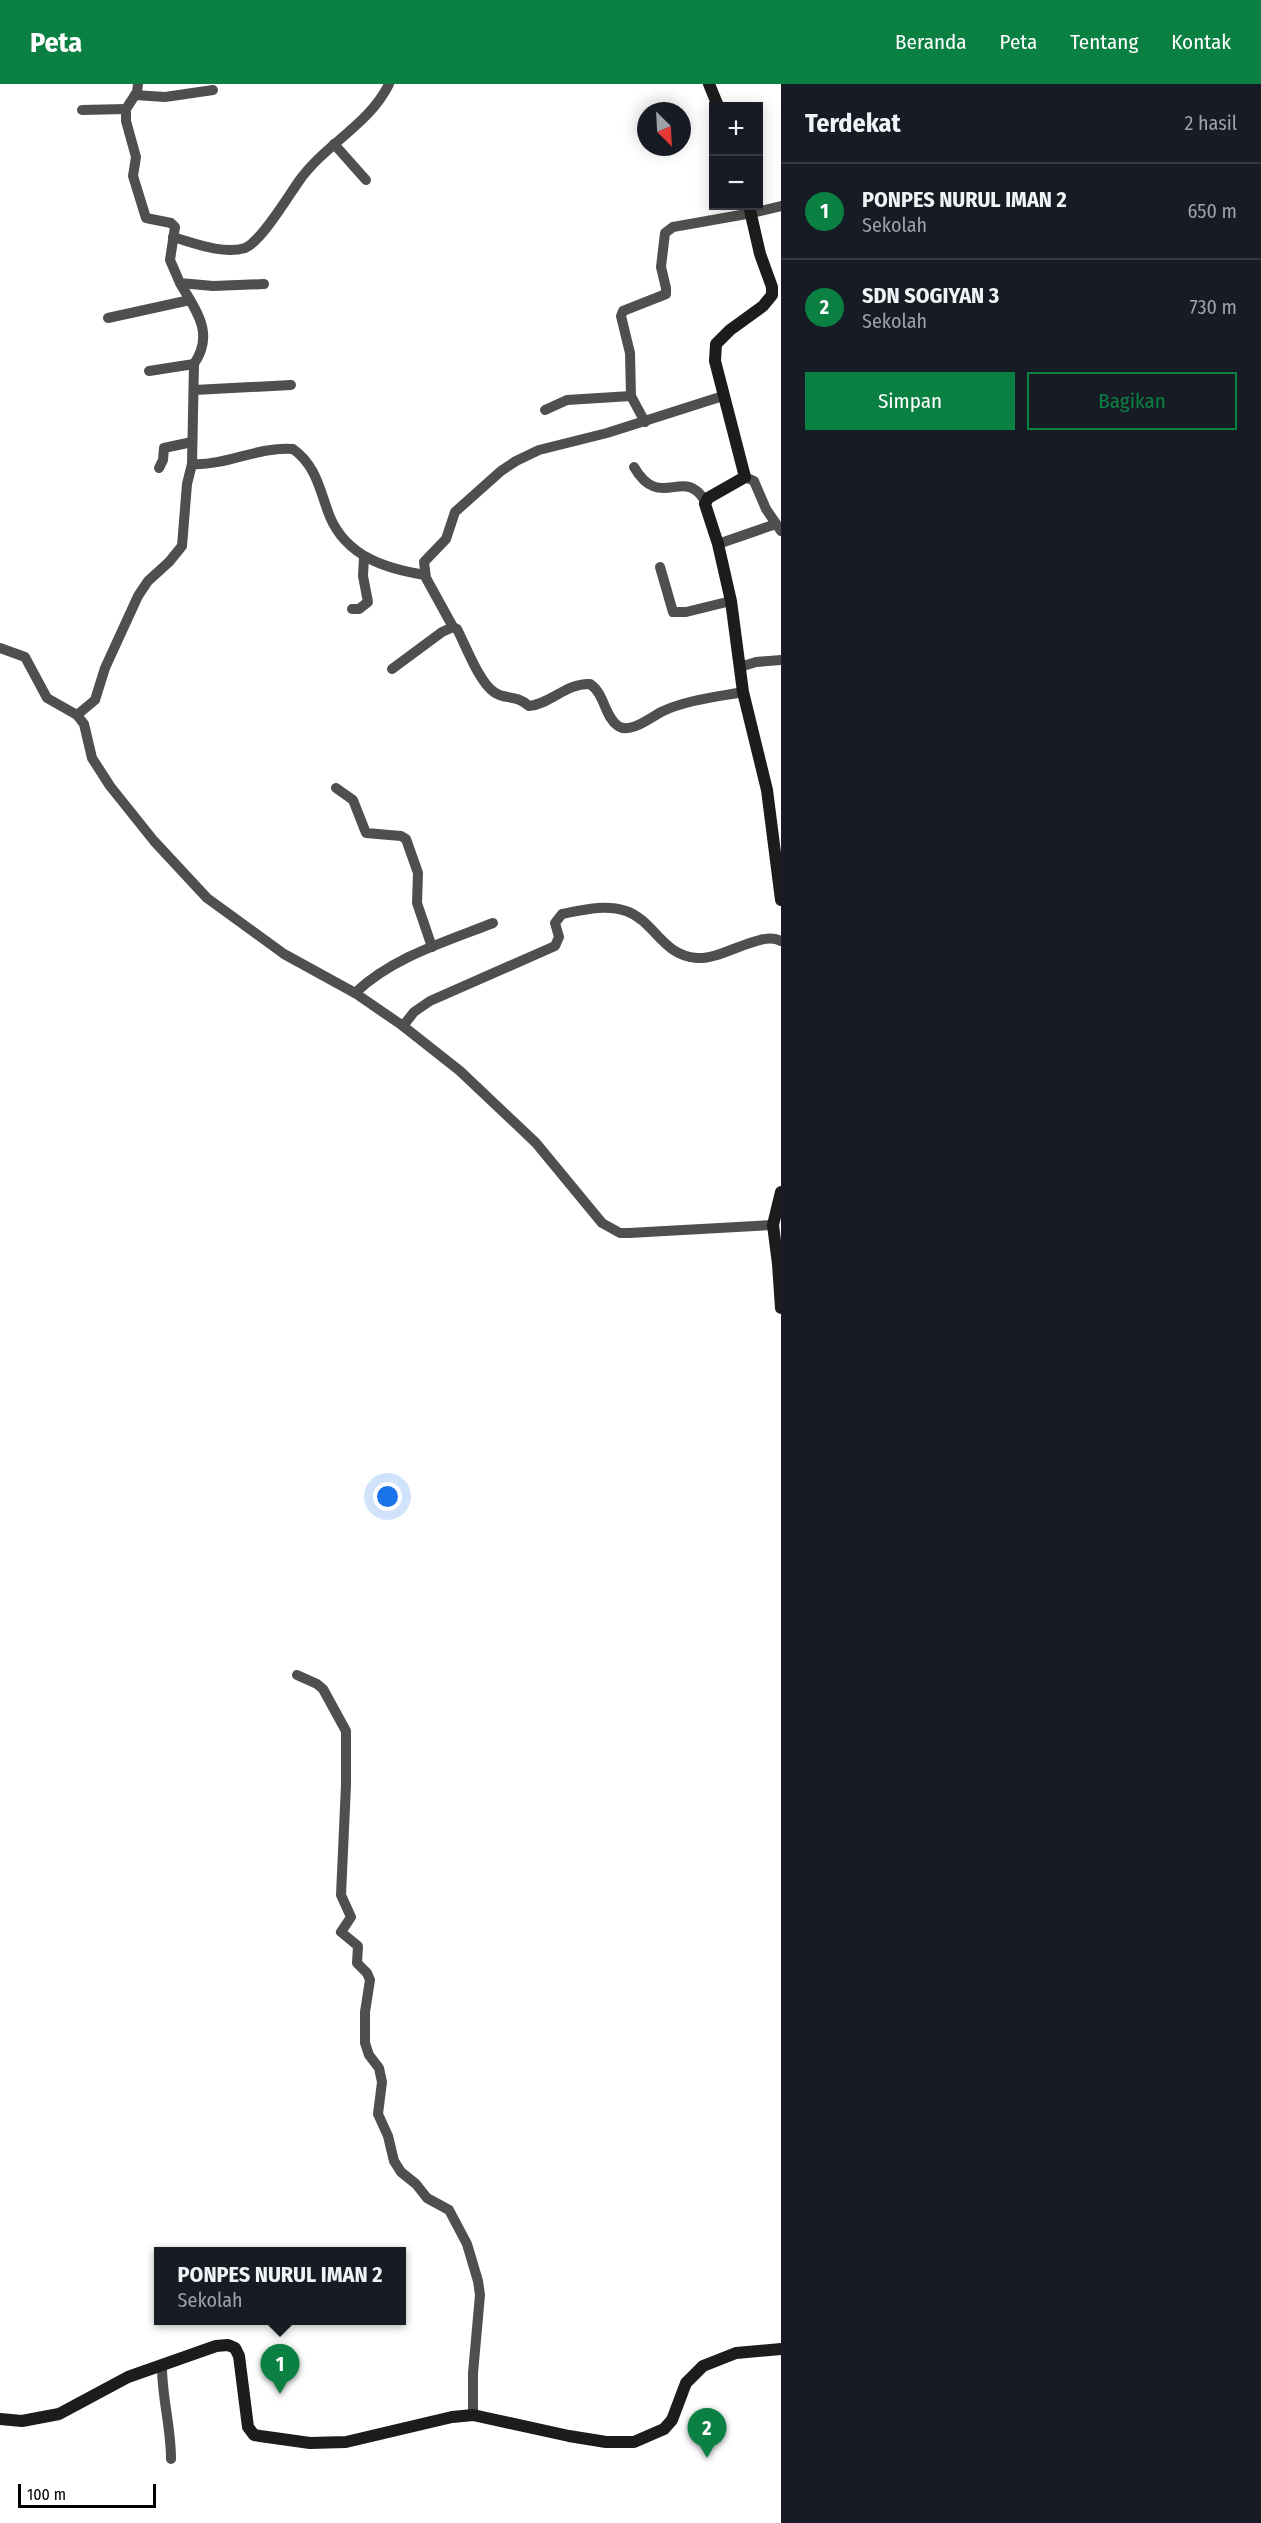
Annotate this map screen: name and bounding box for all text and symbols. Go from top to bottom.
text: Peta [30,26,82,59]
text: Beranda [895,29,967,55]
text: Peta [1000,29,1037,55]
text: Tentang [1070,29,1138,55]
text: Kontak [1171,29,1231,55]
north arrow [637,102,691,156]
map controls [709,102,763,210]
button: + [709,102,763,156]
text: Terdekat [805,108,901,139]
text: 2 hasil [1184,111,1237,135]
button: − [709,156,763,210]
text: PONPES NURUL IMAN 2 [862,186,1067,213]
text: 1 [820,199,829,223]
text: 650 m [1188,199,1237,223]
text: Sekolah [862,213,927,237]
text: SDN SOGIYAN 3 [862,282,999,309]
text: 2 [820,295,829,319]
text: 730 m [1190,295,1237,319]
text: Sekolah [862,309,927,333]
button: Simpan [805,372,1015,430]
button: Bagikan [1027,372,1237,430]
your location [373,1482,402,1511]
popup [154,2247,406,2325]
text: PONPES NURUL IMAN 2 [178,2261,382,2288]
text: Sekolah [178,2288,243,2312]
pin: 1 [260,2344,300,2394]
pin: 2 [688,2408,726,2458]
scale bar [18,2481,156,2508]
text: 100 m [27,2485,66,2504]

